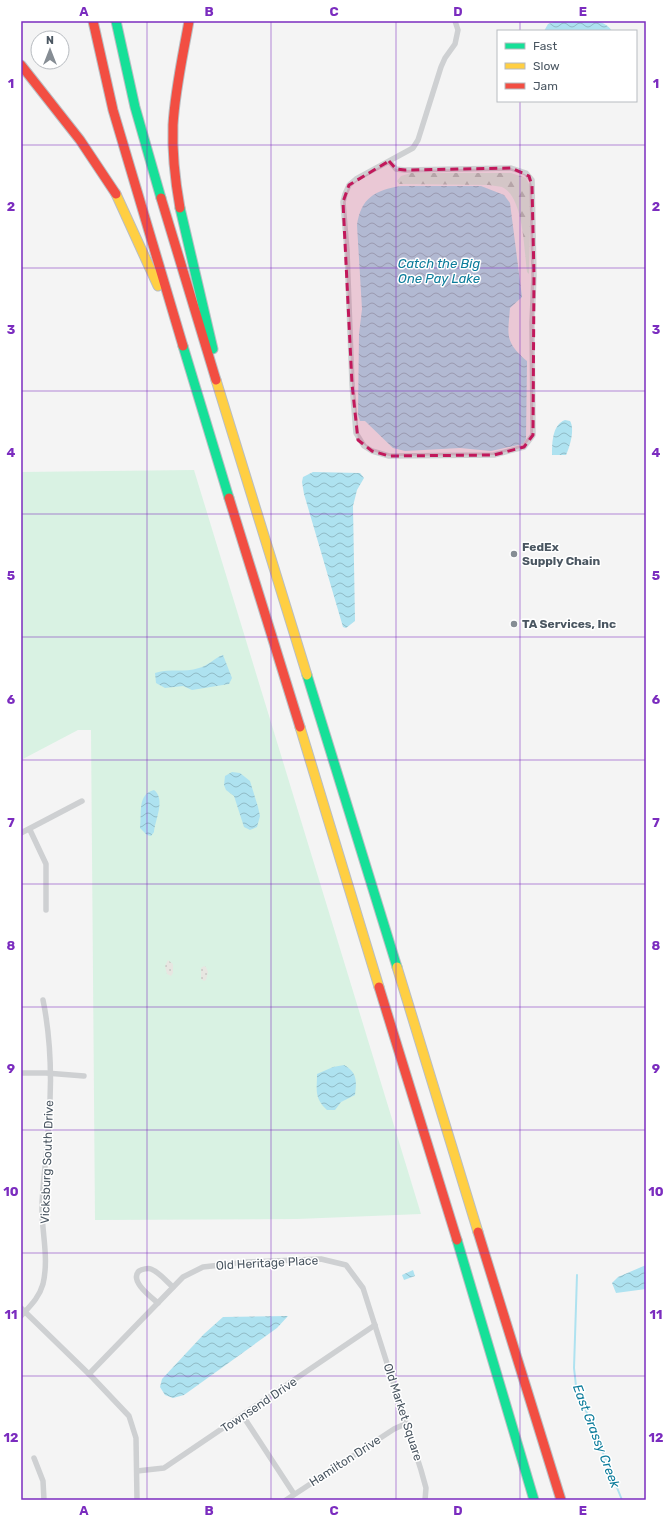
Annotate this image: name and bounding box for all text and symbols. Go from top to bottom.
text: A [79,4,89,19]
text: B [204,4,214,19]
text: C [329,4,339,19]
text: D [453,4,463,19]
text: E [579,4,587,19]
north arrow [30,30,70,70]
legend [497,30,637,102]
text: N [46,34,54,47]
text: Fast [533,39,557,53]
text: Slow [533,59,560,73]
text: 1 [8,76,14,91]
text: 1 [653,76,659,91]
text: Jam [533,79,558,93]
text: 2 [7,199,15,214]
text: 2 [652,199,660,214]
water label: Catch the Big One Pay Lake [398,256,480,286]
text: 3 [7,322,16,337]
text: 3 [652,322,661,337]
text: 4 [7,445,16,460]
text: 4 [652,445,661,460]
place label: FedEx Supply Chain [522,540,600,568]
marker: FedEx Supply Chain [509,549,519,559]
text: 5 [7,568,15,583]
text: 5 [652,568,660,583]
place label: TA Services, Inc [522,617,616,631]
marker: TA Services, Inc [509,619,519,629]
text: 6 [7,692,16,707]
text: 6 [652,692,661,707]
text: 7 [7,815,15,830]
text: 7 [652,815,660,830]
text: 8 [7,938,16,953]
text: 8 [652,938,661,953]
text: 9 [7,1061,15,1076]
text: 9 [652,1061,660,1076]
street label: Vicksburg South Drive [38,1100,56,1224]
text: 10 [3,1184,19,1199]
text: 10 [648,1184,664,1199]
street label: Old Heritage Place [215,1253,319,1273]
text: 11 [5,1307,17,1322]
text: 11 [650,1307,662,1322]
street label: Old Market Square [381,1361,425,1463]
street label: Townsend Drive [218,1374,300,1436]
water label: East Grassy Creek [570,1382,623,1490]
text: 12 [4,1430,18,1445]
text: 12 [649,1430,663,1445]
street label: Hamilton Drive [307,1433,384,1489]
text: A [79,1503,89,1518]
text: B [204,1503,214,1518]
text: C [329,1503,339,1518]
text: D [453,1503,463,1518]
text: E [579,1503,587,1518]

